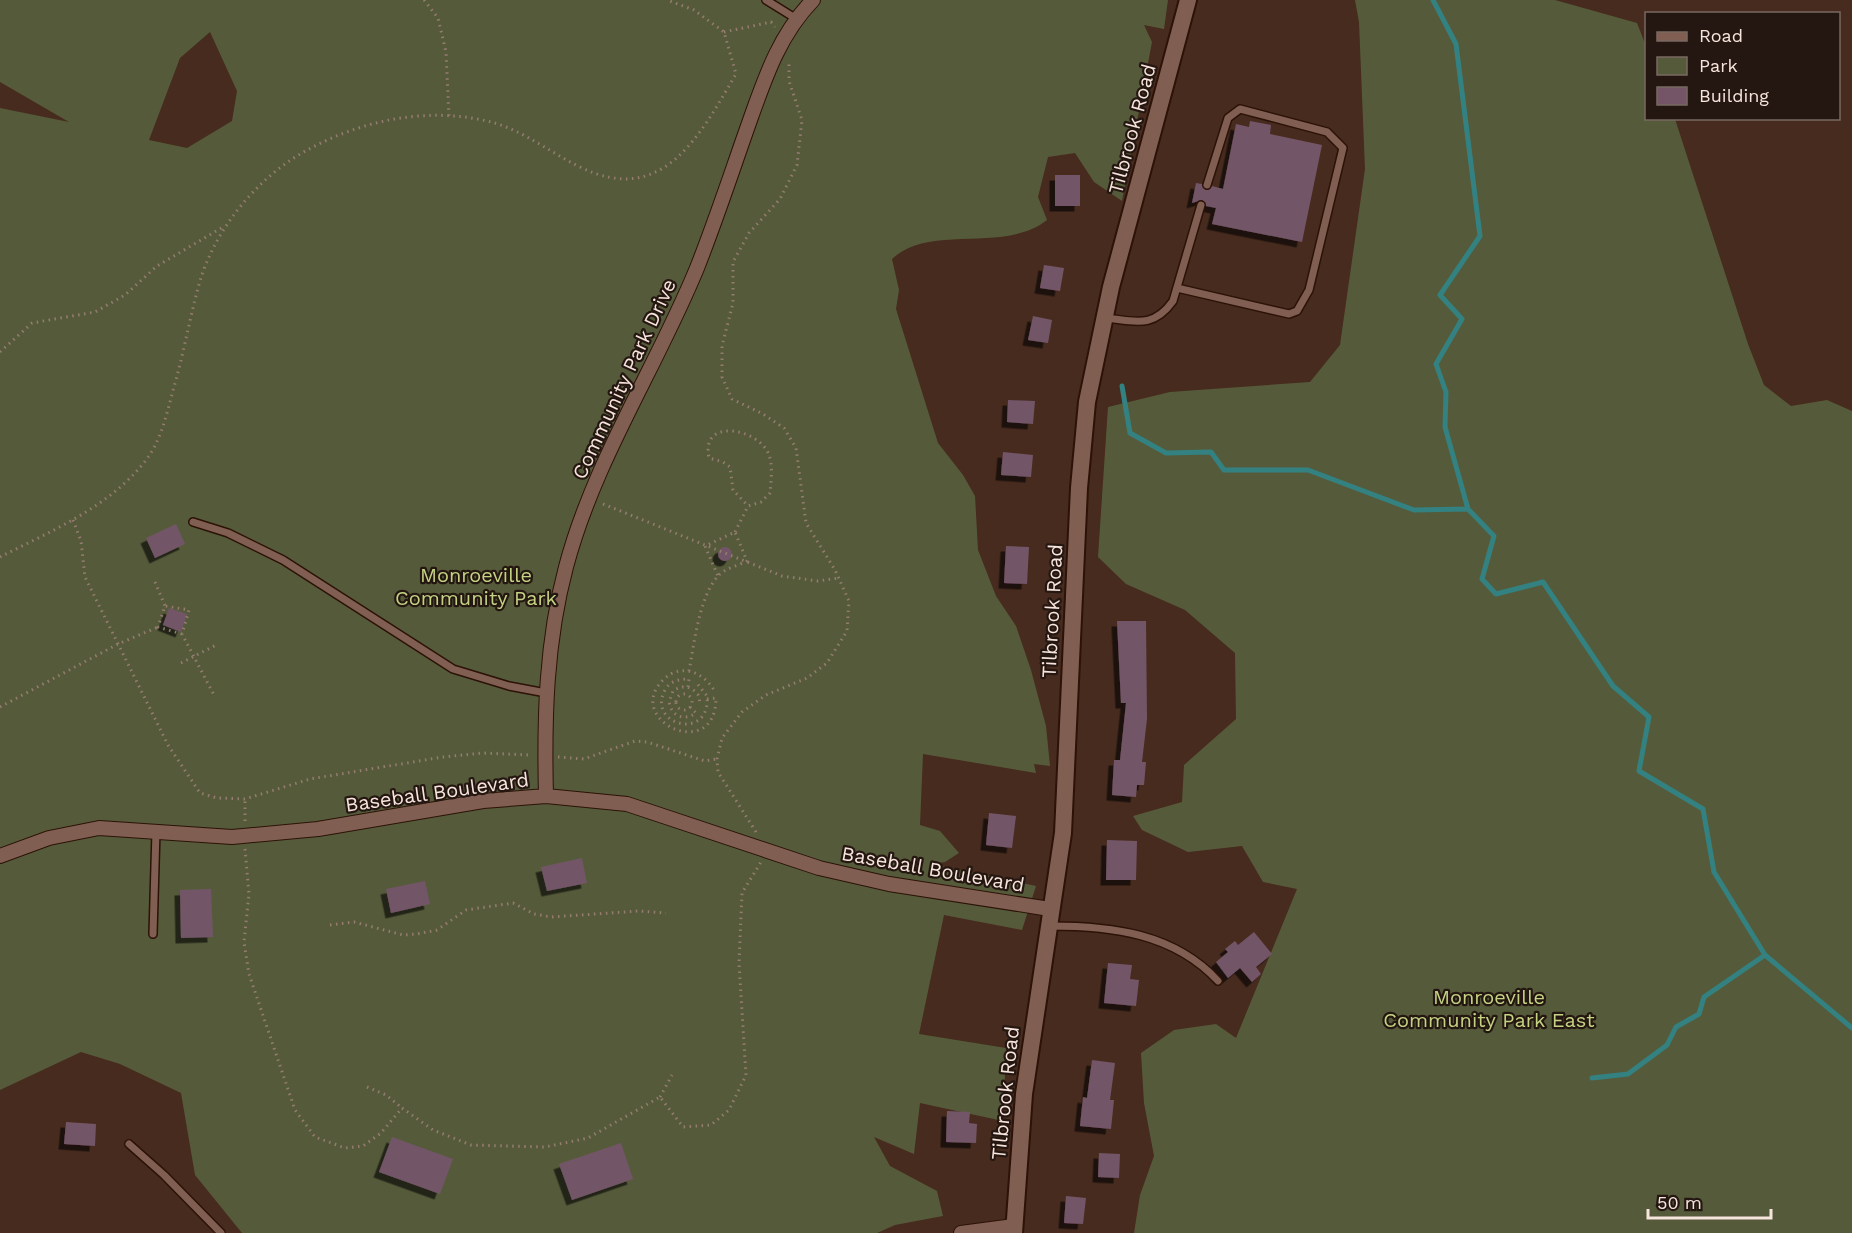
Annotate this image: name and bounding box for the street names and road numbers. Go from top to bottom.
street label: Tilbrook Road [1103,61,1161,197]
street label: Community Park Drive [567,275,681,483]
street label: Tilbrook Road [1037,543,1067,679]
street label: Baseball Boulevard [344,767,530,817]
street label: Baseball Boulevard [840,841,1026,897]
street label: Tilbrook Road [986,1025,1024,1161]

